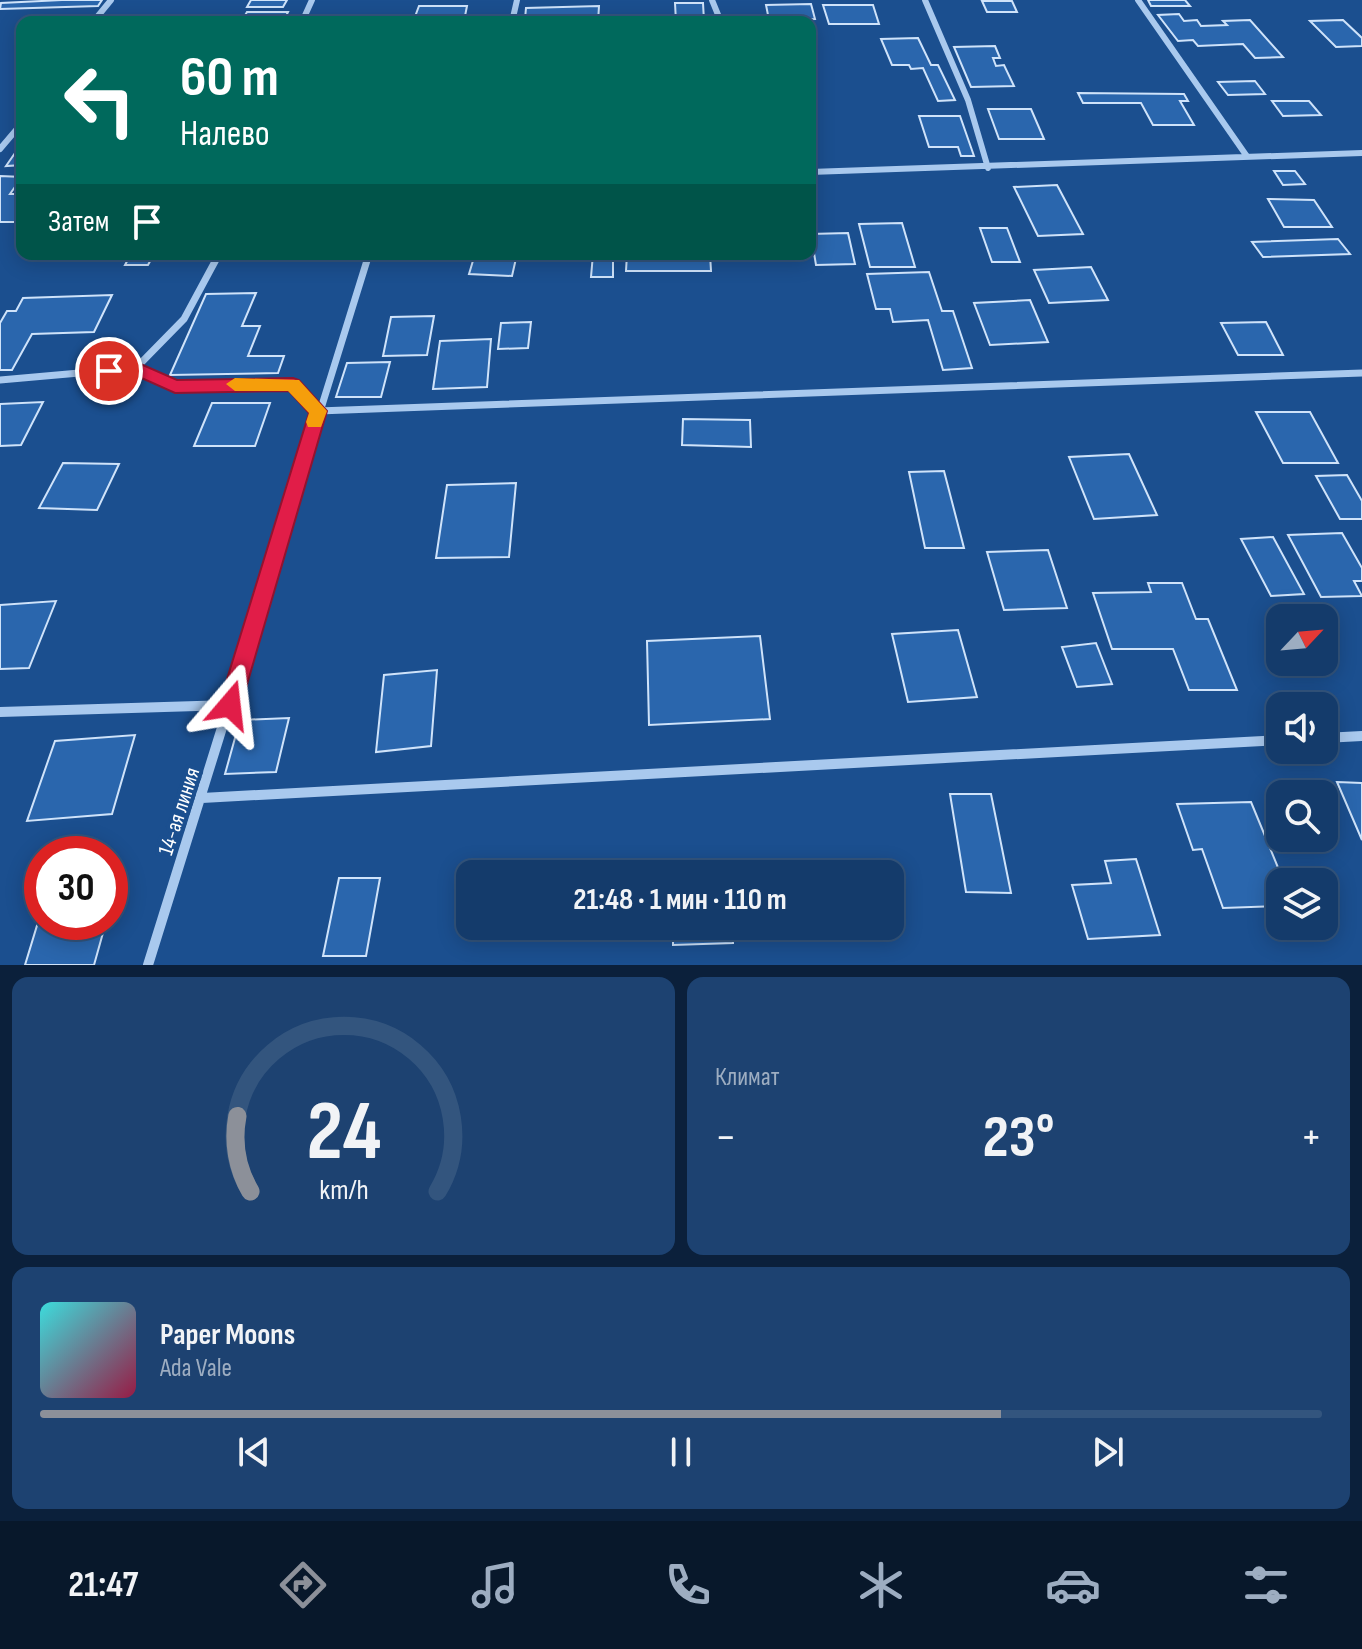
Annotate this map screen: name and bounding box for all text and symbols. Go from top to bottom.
text: 60 m [180,45,279,112]
icon: left [48,48,152,152]
text: Налево [180,113,270,156]
icon: arrive [125,200,169,244]
text: Затем [48,204,109,240]
pin [75,337,143,405]
icon: arrive [87,349,131,393]
north arrow [1266,604,1338,676]
map controls [1266,604,1338,940]
position arrow [188,663,272,747]
button: sound [1266,692,1338,764]
street label: 14-ая линия [153,764,206,859]
button: search [1266,780,1338,852]
speed limit sign: 30 [24,836,128,940]
button: layers [1266,868,1338,940]
text: 21:48 · 1 мин · 110 m [573,882,787,918]
text: Климат [715,1062,779,1093]
text: 24 [306,1083,381,1183]
text: 23° [982,1102,1055,1174]
text: − [715,1111,737,1164]
text: + [1300,1111,1322,1164]
text: km/h [319,1173,368,1208]
text: Paper Moons [160,1317,295,1353]
text: Ada Vale [160,1353,232,1384]
icon: previous [232,1430,276,1474]
icon: pause [659,1430,703,1474]
icon: next [1086,1430,1130,1474]
icon: directions [275,1557,331,1613]
icon: music [467,1557,523,1613]
icon: phone [660,1557,716,1613]
icon: climate [853,1557,909,1613]
icon: car [1045,1557,1101,1613]
icon: filters [1238,1557,1294,1613]
text: 21:47 [68,1564,138,1607]

